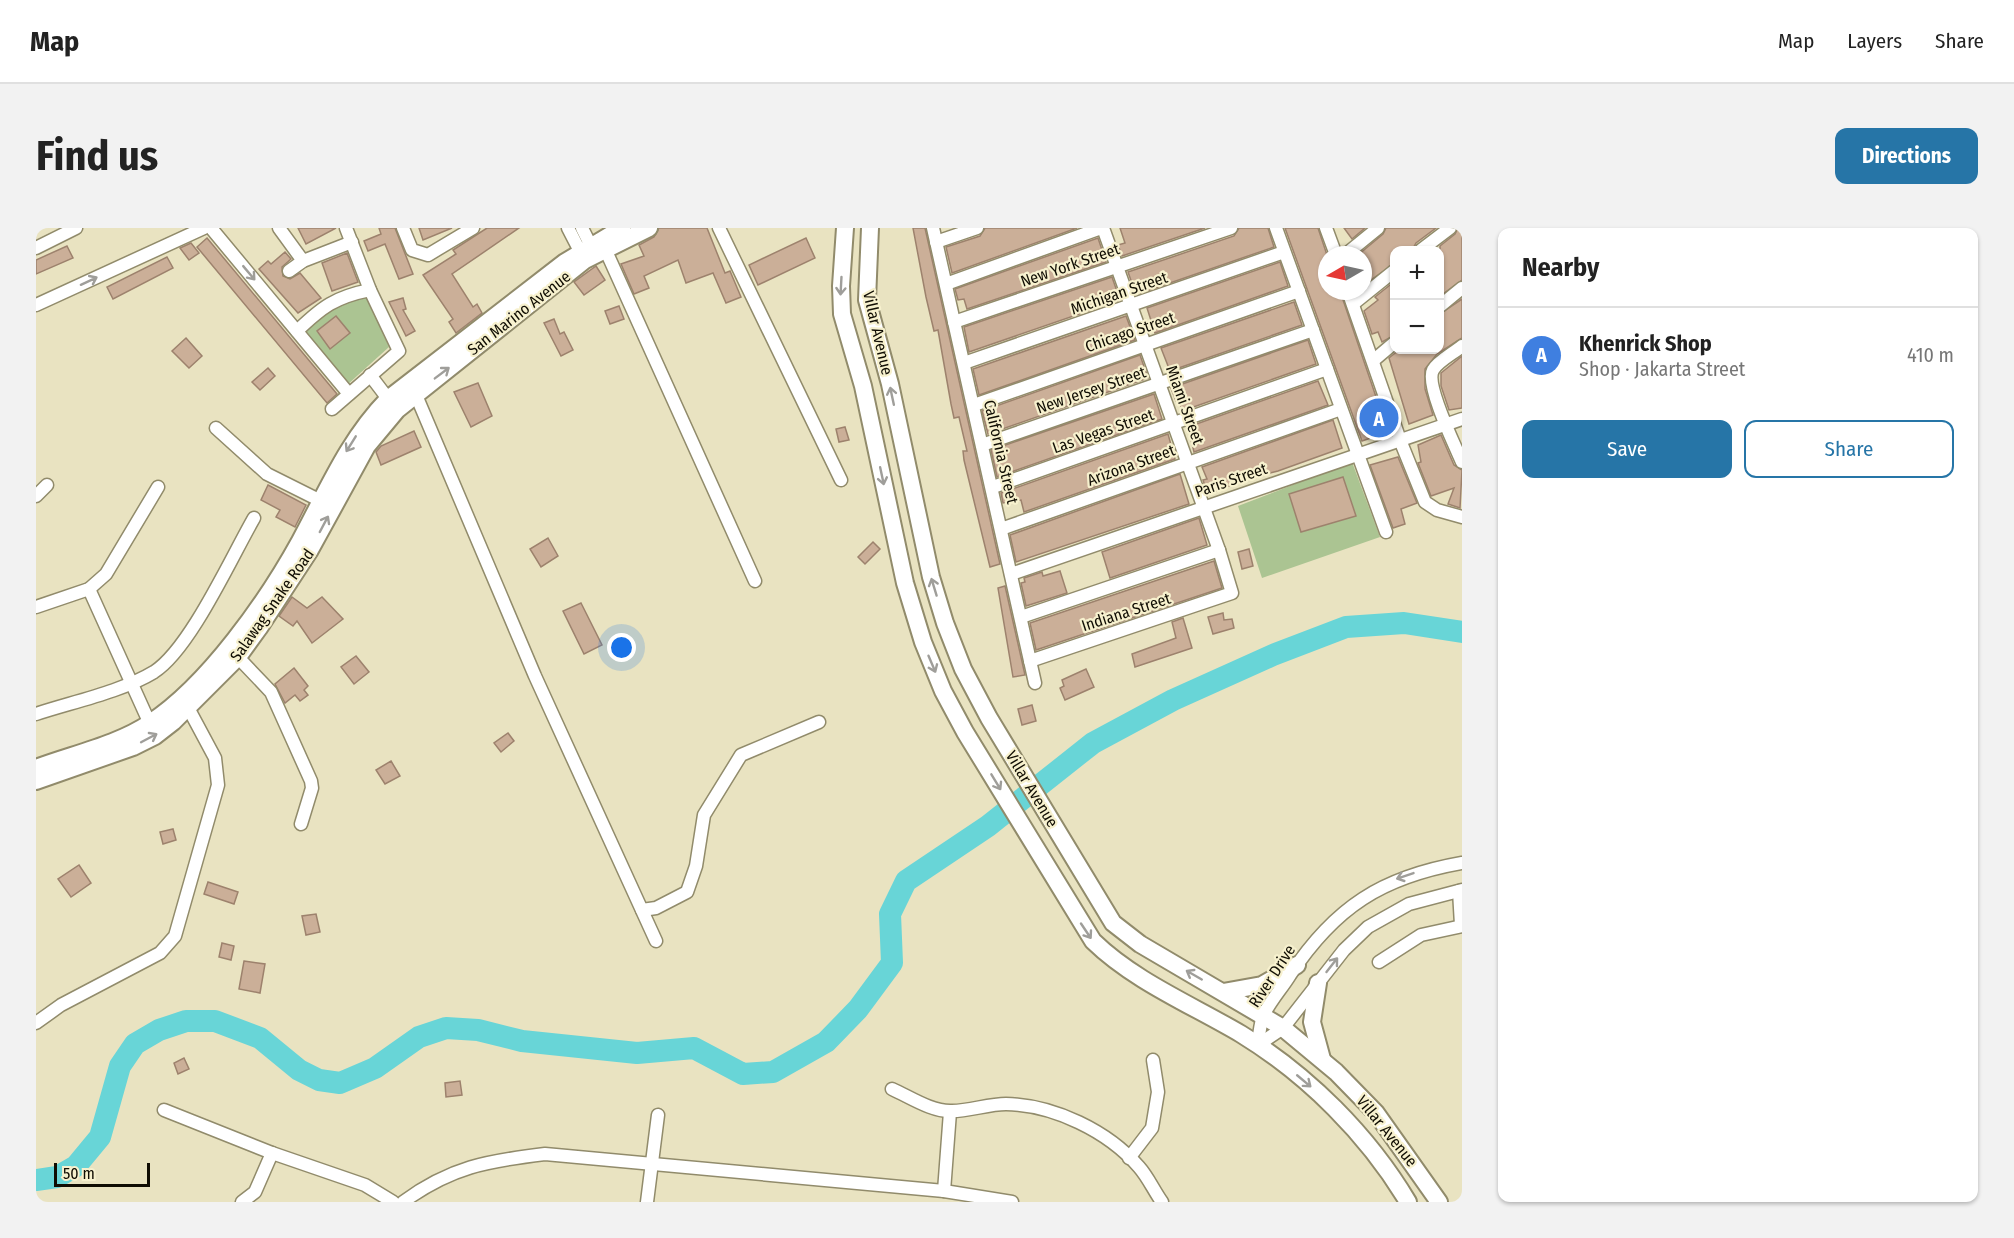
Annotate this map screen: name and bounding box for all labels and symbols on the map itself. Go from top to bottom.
street label: New York Street [1018,239,1123,291]
north arrow [1318,246,1372,300]
one-way arrow [242,265,255,281]
street label: San Marino Avenue [464,267,574,359]
street label: Michigan Street [1068,267,1171,318]
one-way arrow [80,274,98,286]
one-way arrow [835,276,846,296]
street label: Villar Avenue [859,289,897,377]
street label: Chicago Street [1083,308,1178,356]
street label: New Jersey Street [1034,362,1149,418]
street label: Miami Street [1162,363,1208,448]
one-way arrow [434,367,450,380]
one-way arrow [886,387,898,406]
pin: A [1360,396,1398,441]
street label: California Street [980,398,1022,507]
street label: Las Vegas Street [1050,405,1157,457]
one-way arrow [345,435,357,452]
street label: Arizona Street [1085,440,1178,490]
street label: Paris Street [1192,459,1270,501]
one-way arrow [876,467,888,486]
one-way arrow [318,516,330,533]
street label: Salawag Snake Road [226,545,318,665]
one-way arrow [928,578,939,597]
street label: Indiana Street [1079,588,1174,635]
your location [607,633,636,662]
one-way arrow [927,655,938,673]
one-way arrow [140,732,158,743]
street label: Villar Avenue [1002,747,1062,831]
one-way arrow [990,773,1002,790]
one-way arrow [1396,872,1415,883]
one-way arrow [1080,923,1092,939]
street label: River Drive [1245,941,1299,1011]
one-way arrow [1325,958,1338,974]
one-way arrow [1186,969,1203,981]
one-way arrow [1296,1074,1311,1088]
street label: Villar Avenue [1353,1092,1421,1170]
scale bar [54,1160,150,1188]

